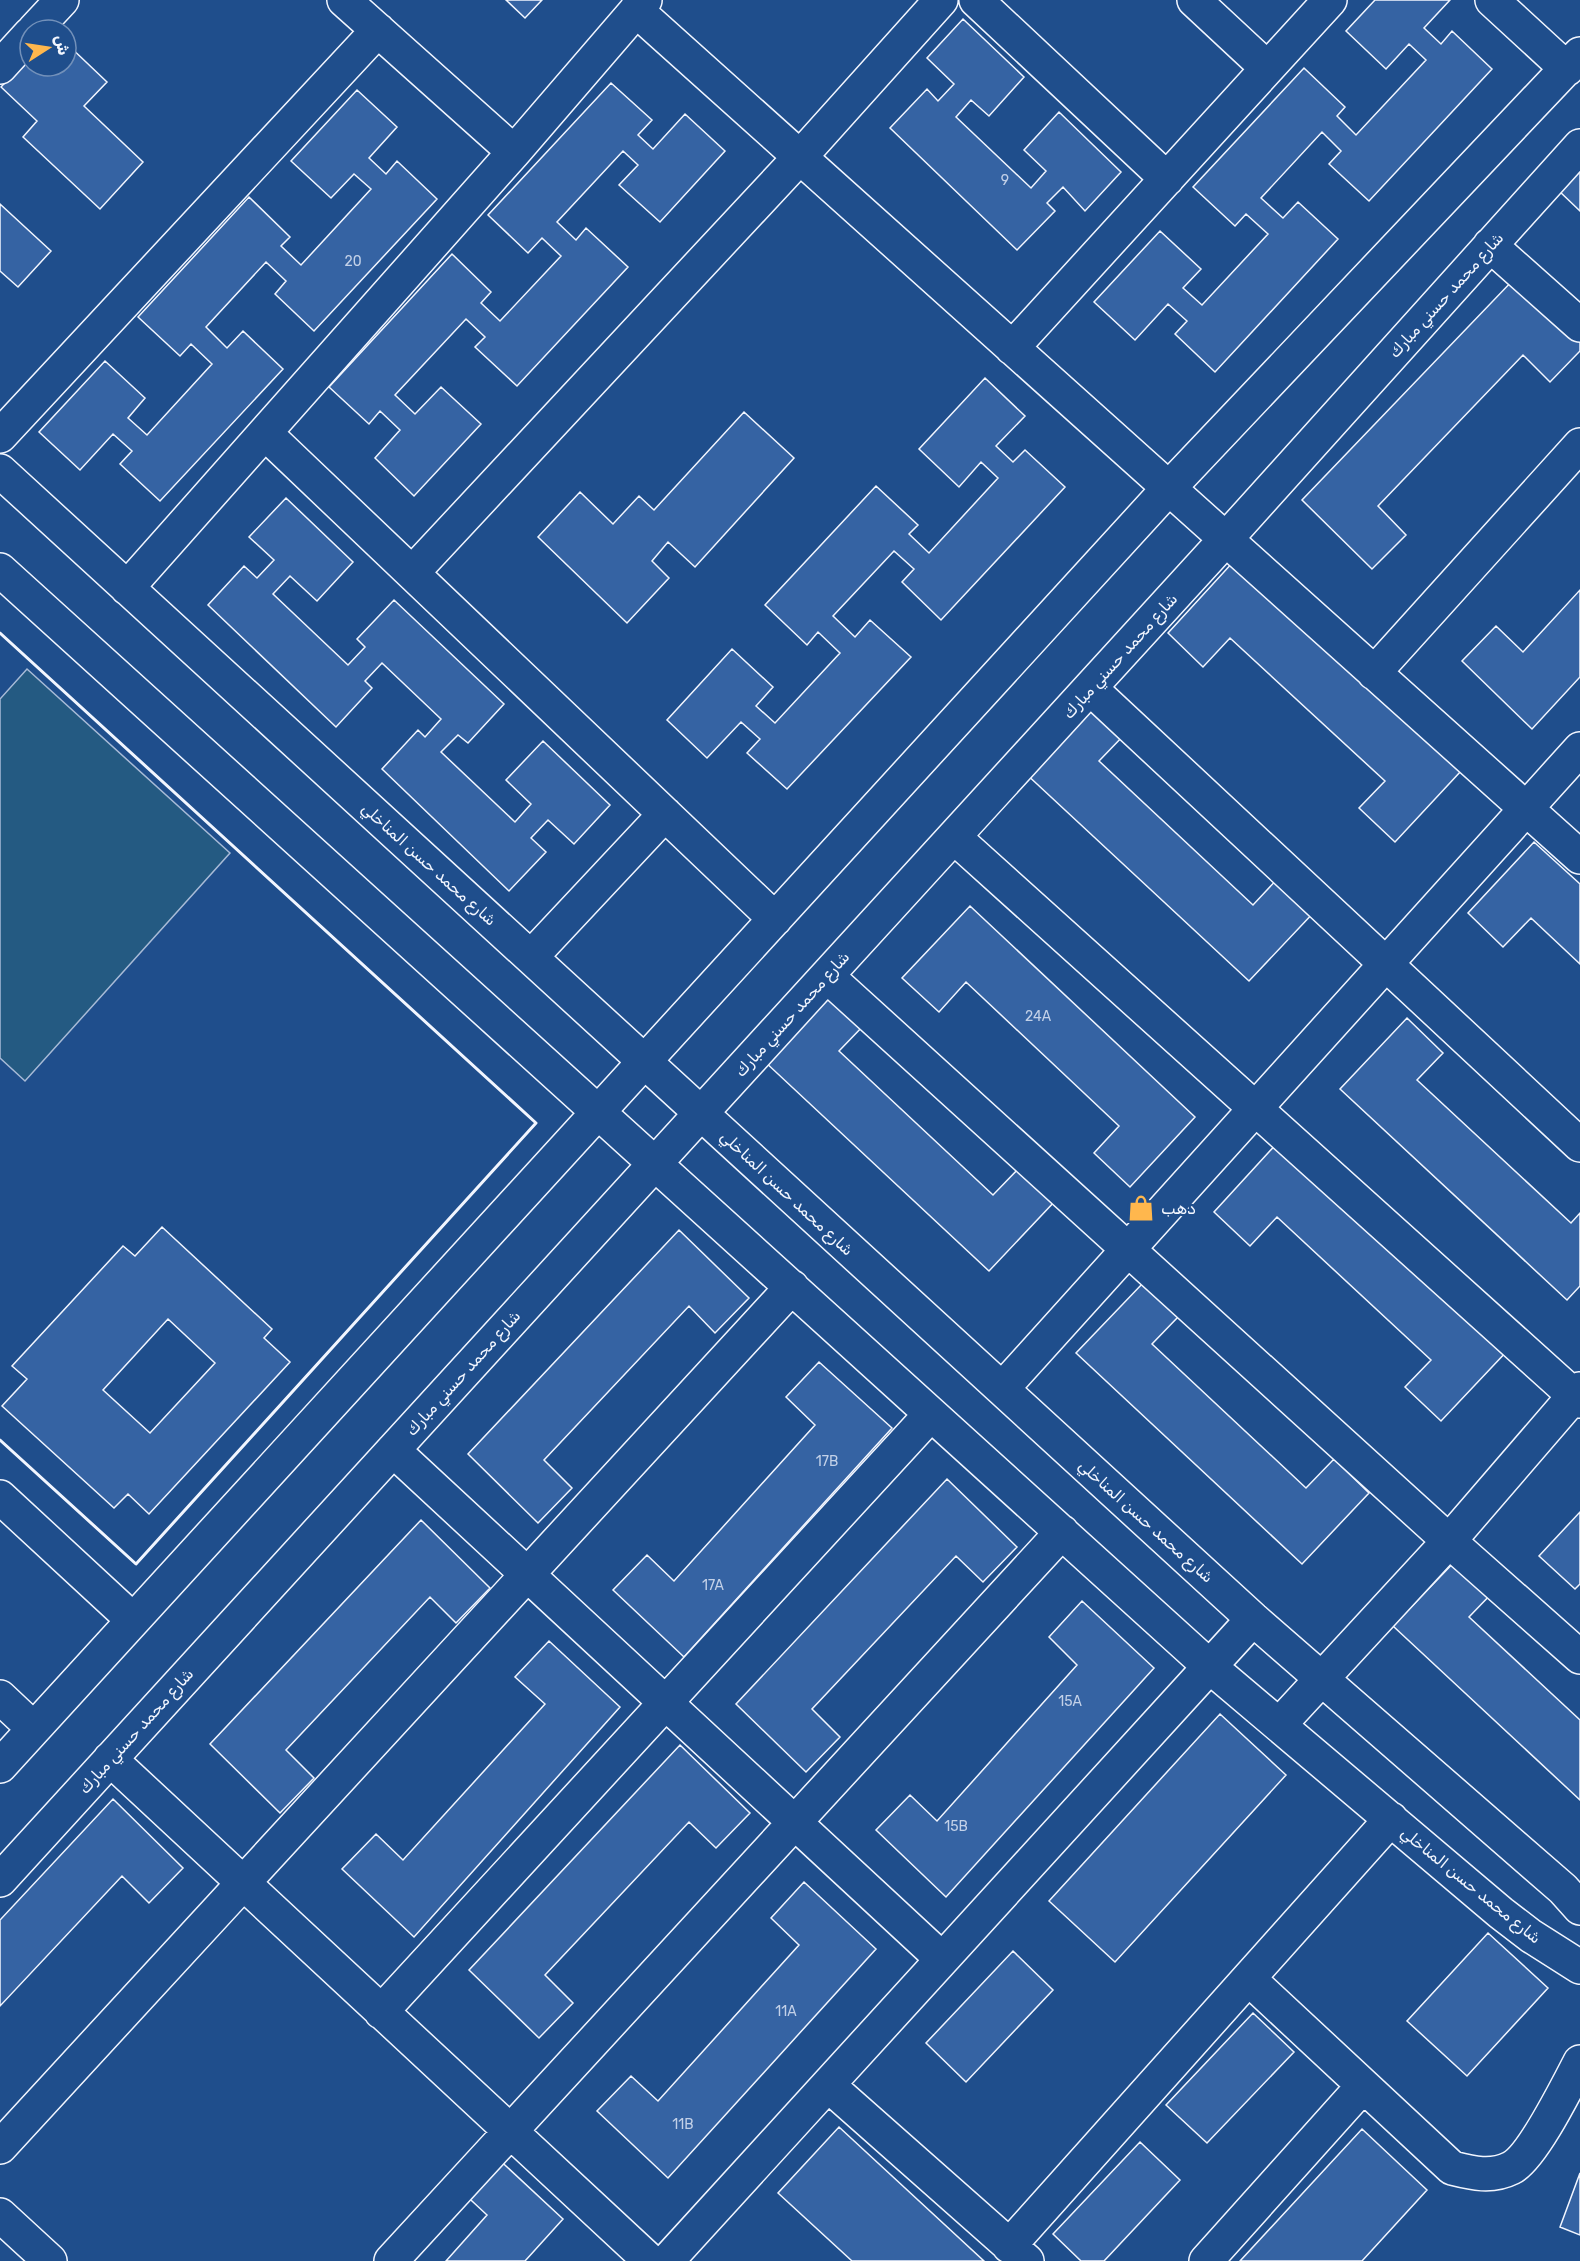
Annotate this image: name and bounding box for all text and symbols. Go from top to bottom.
north arrow [18,18,78,78]
text: ش [51,33,74,57]
house number: 9 [1001,172,1009,189]
street label: شارع محمد حسني مبارك [1385,228,1509,364]
house number: 20 [344,253,362,270]
street label: شارع محمد حسني مبارك [1059,589,1183,725]
street label: شارع محمد حسن المناخلي [356,798,500,932]
street label: شارع محمد حسني مبارك [731,947,855,1083]
house number: 24A [1025,1008,1052,1025]
street label: شارع محمد حسن المناخلي [715,1126,857,1262]
shop icon: دهب [1126,1193,1156,1223]
place label: دهب [1161,1199,1196,1218]
street label: شارع محمد حسني مبارك [402,1306,526,1442]
house number: 17B [816,1453,838,1470]
street label: شارع محمد حسن المناخلي [1073,1455,1217,1589]
house number: 17A [702,1577,725,1594]
street label: شارع محمد حسني مبارك [75,1664,199,1800]
house number: 15A [1058,1693,1082,1710]
house number: 15B [944,1818,968,1835]
street label: شارع محمد حسن المناخلي [1395,1823,1545,1950]
house number: 11A [775,2003,797,2020]
house number: 11B [672,2116,694,2133]

